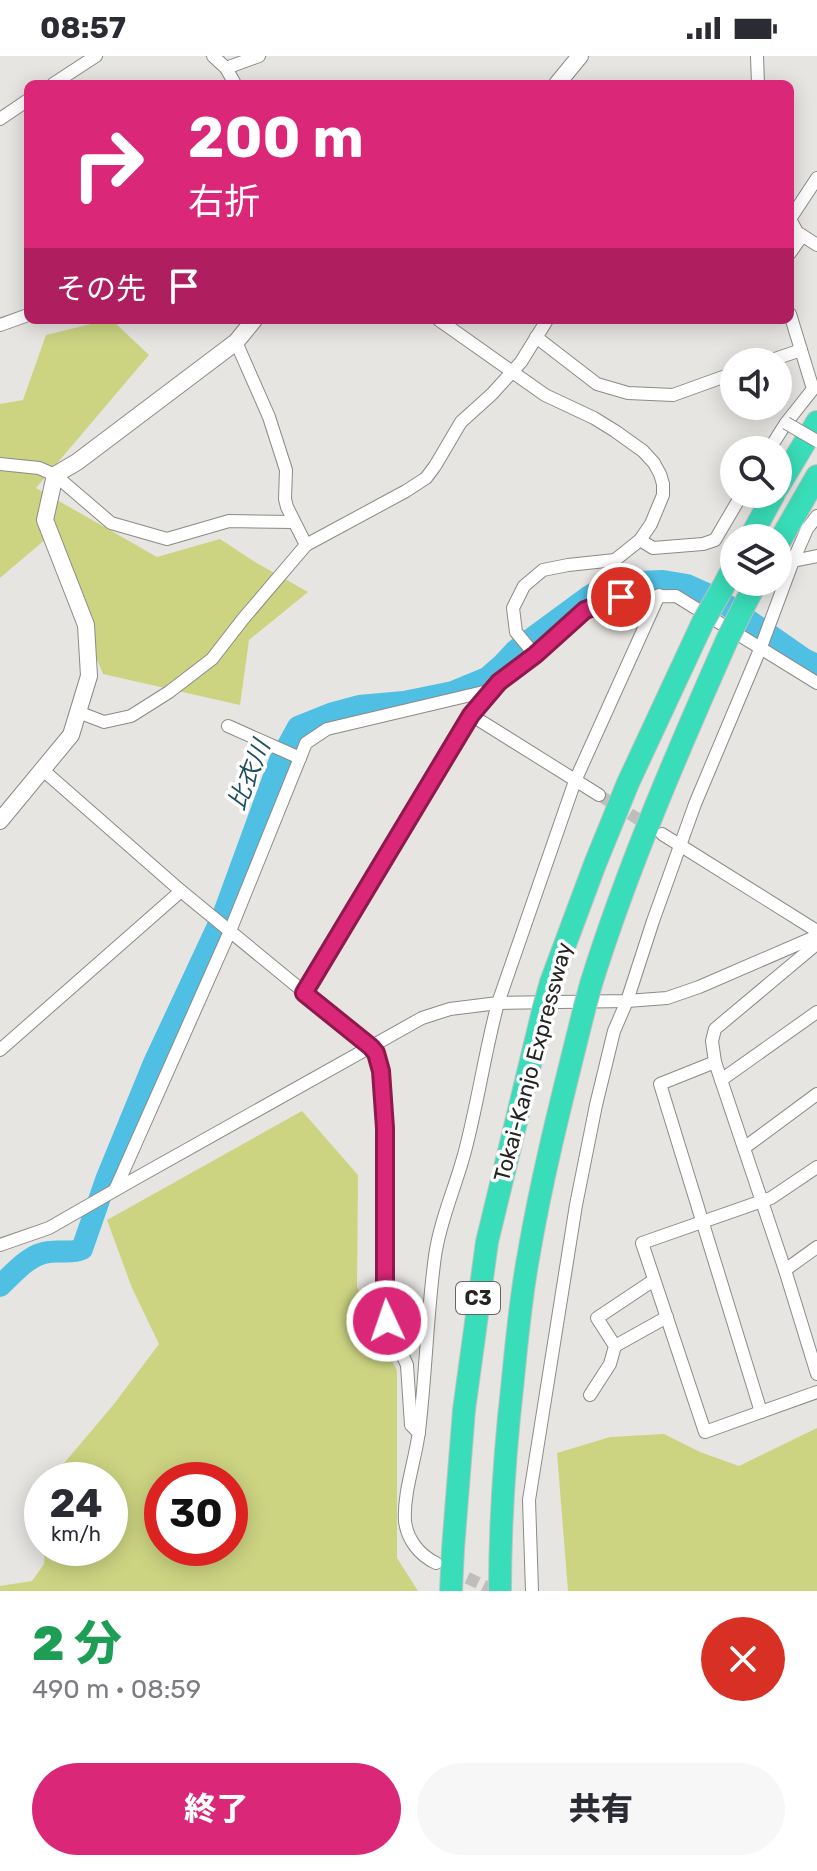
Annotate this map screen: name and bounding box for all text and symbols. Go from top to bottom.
text: 08:57 [40,10,126,46]
text: 200 m [188,105,364,171]
icon: right [56,112,160,216]
text: 右折 [188,180,260,223]
icon: arrive [162,264,206,308]
text: その先 [56,271,146,307]
map controls [720,348,792,596]
button: sound [720,348,792,420]
button: search [720,436,792,508]
button: layers [720,524,792,596]
pin [587,563,655,631]
icon: arrive [599,575,643,619]
water label: 比衣川 [223,734,277,814]
street label: Tokai-Kanjo Expressway [488,939,578,1185]
position arrow [345,1279,429,1363]
road number: C3 [456,1282,500,1314]
speed limit sign: 30 [144,1462,248,1566]
text: 24 [49,1480,103,1527]
text: km/h [51,1522,101,1546]
text: 2 分 [32,1615,122,1672]
button: close [701,1617,785,1701]
text: 490 m · 08:59 [32,1674,201,1705]
button: 終了 [32,1763,401,1855]
button: 共有 [417,1763,785,1855]

